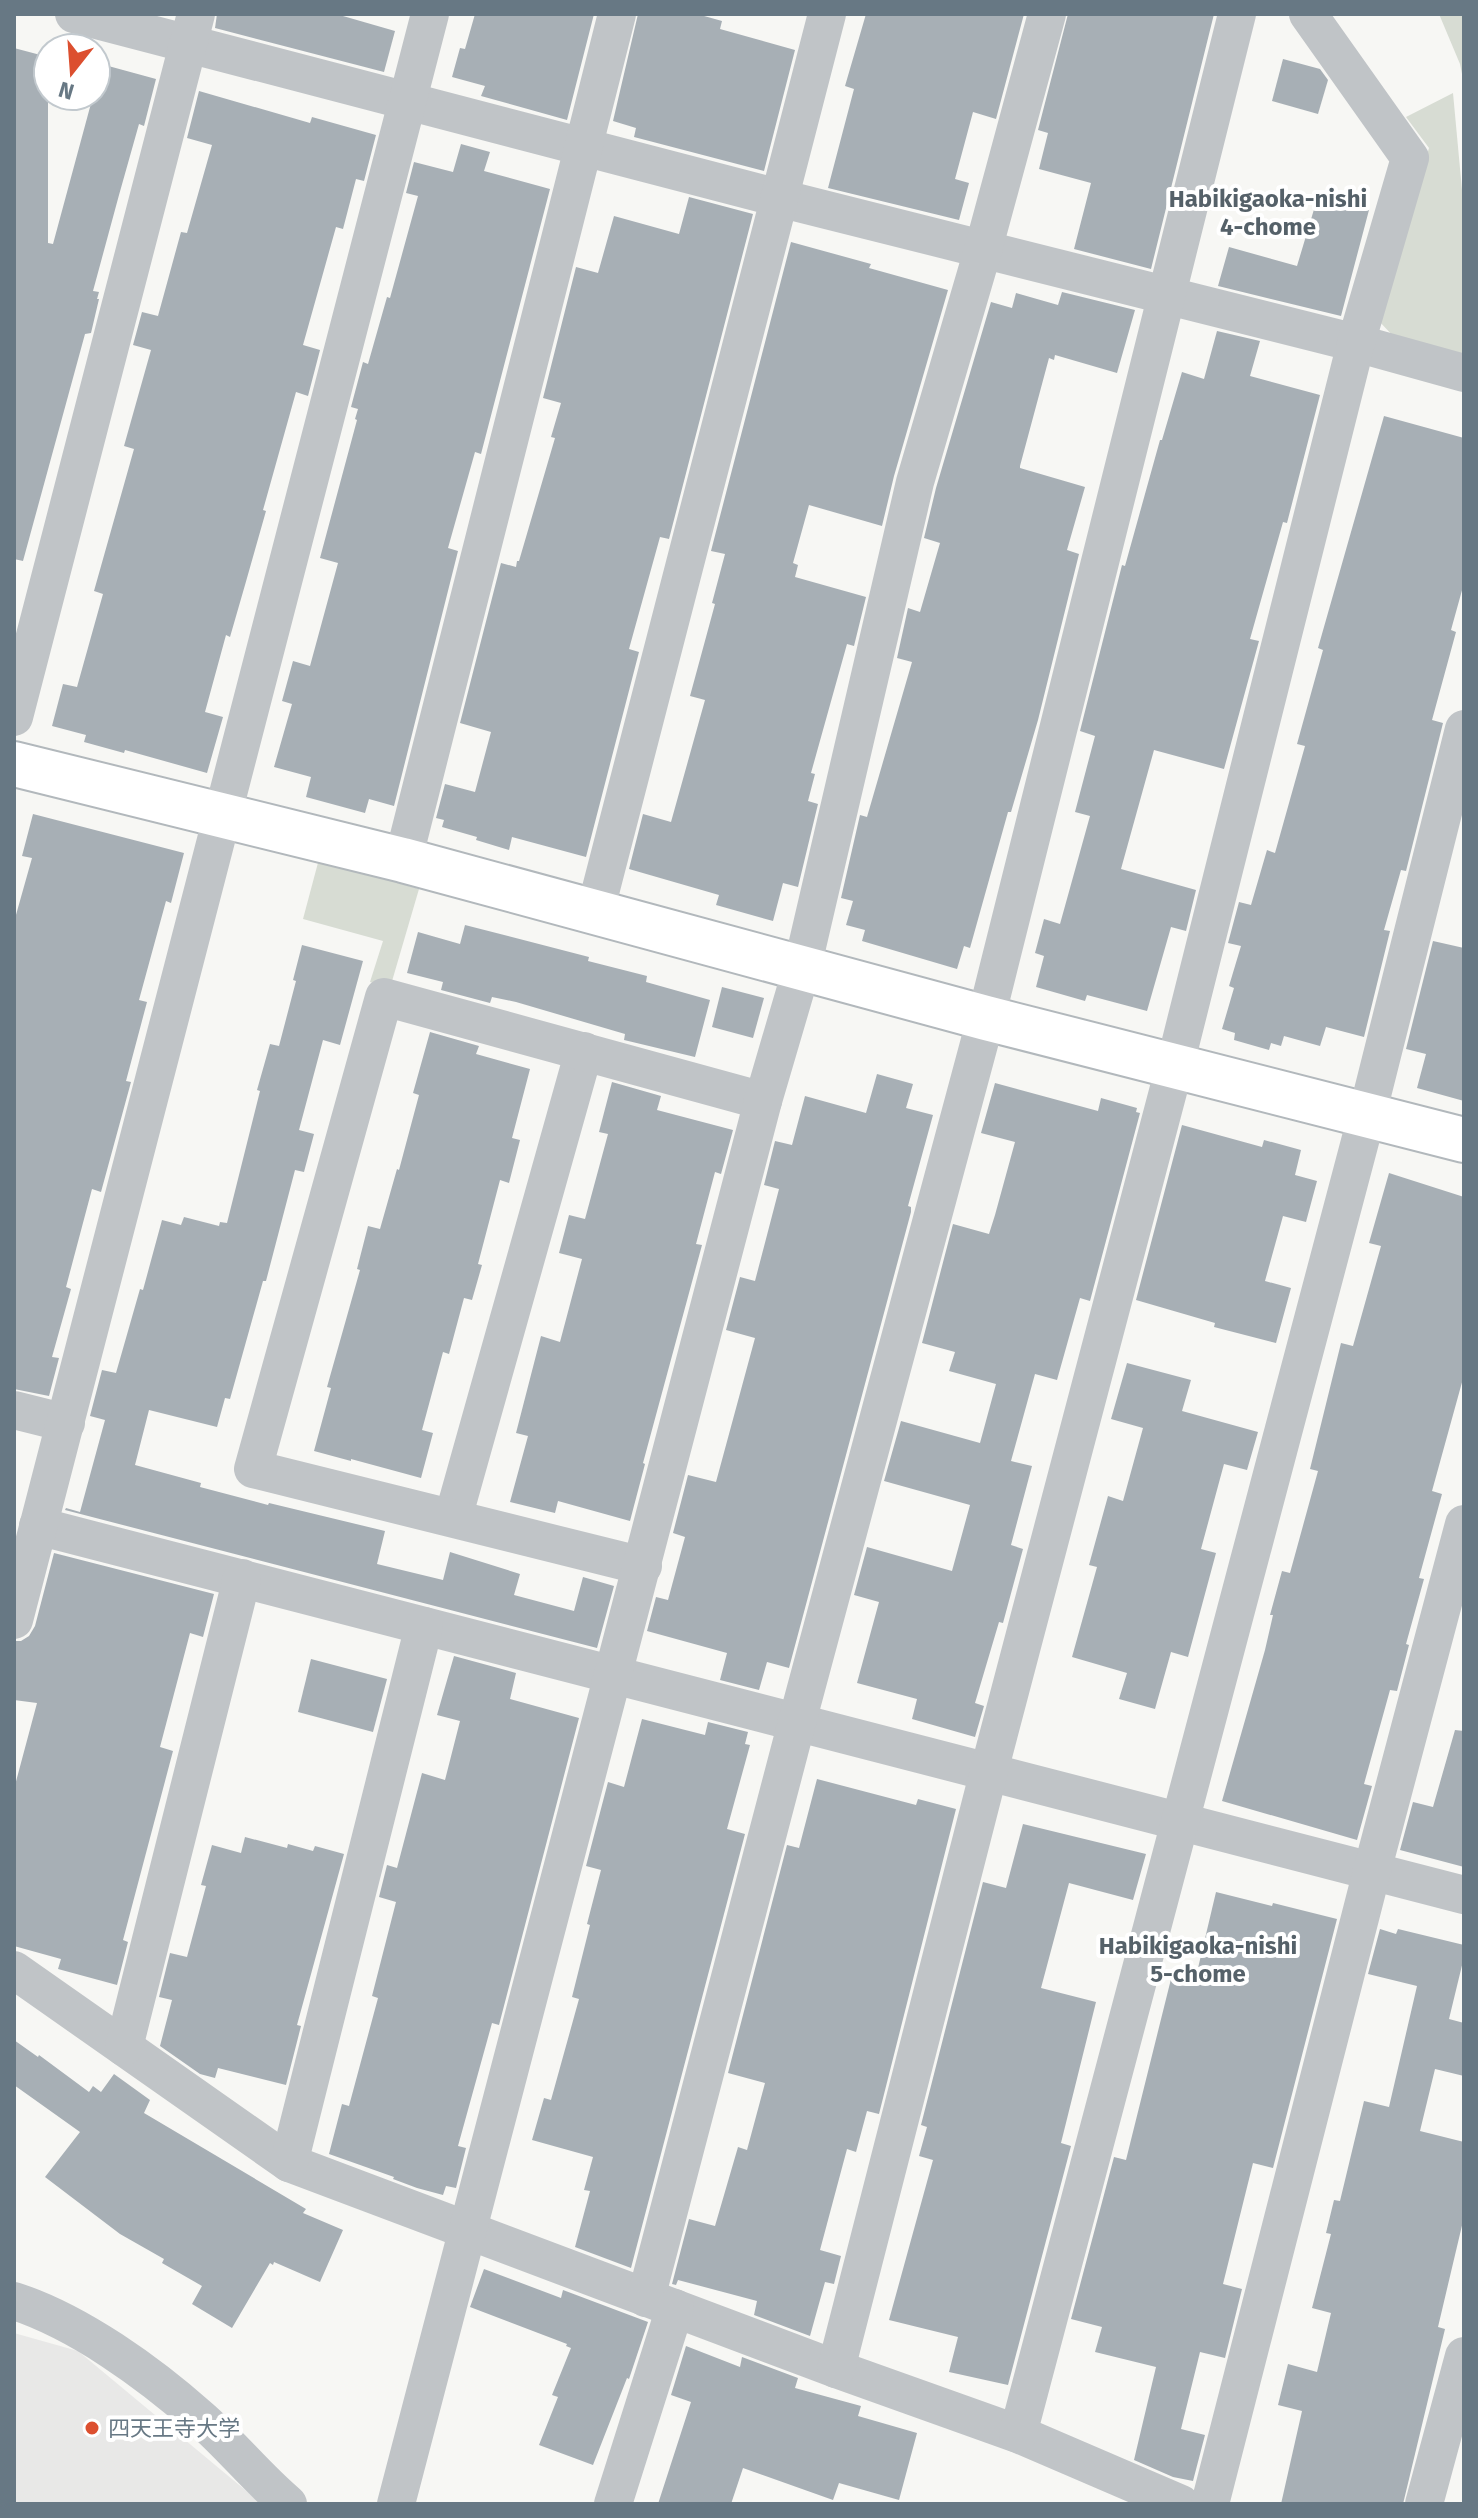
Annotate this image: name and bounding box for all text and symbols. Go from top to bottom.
north arrow [32,32,112,112]
text: N [55,76,77,106]
district label: Habikigaoka-nishi 4-chome [1169,185,1367,241]
district label: Habikigaoka-nishi 5-chome [1099,1932,1297,1988]
place label: 四天王寺大学 [108,2415,240,2442]
marker: 四天王寺大学 [83,2419,101,2437]

